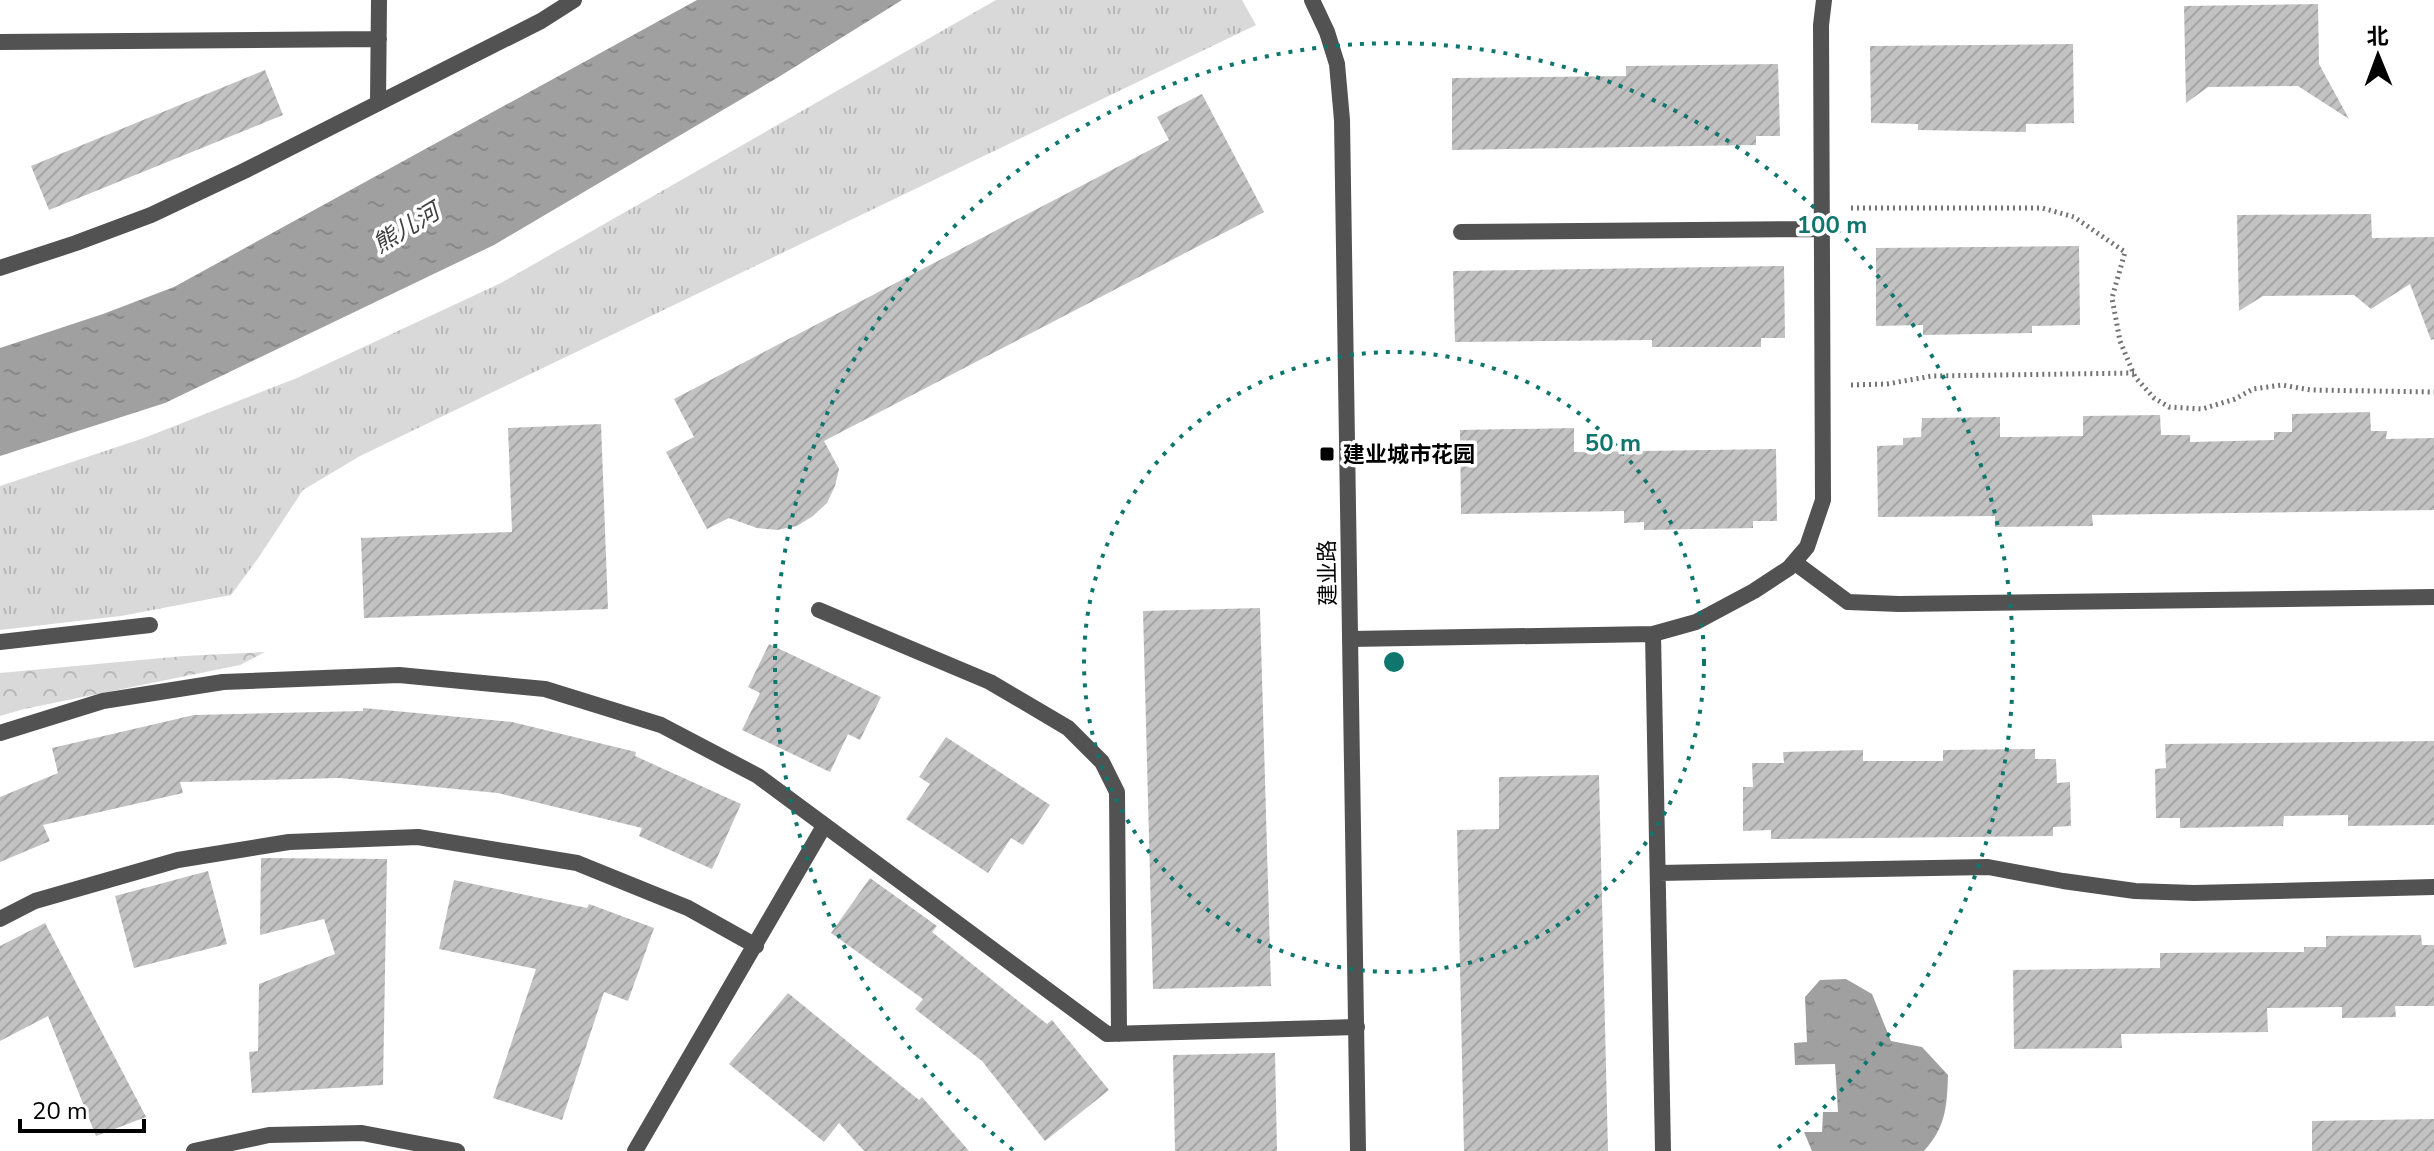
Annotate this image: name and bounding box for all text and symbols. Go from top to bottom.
north arrow [2338,16,2418,96]
text: 北 [2366,22,2389,52]
water label: 熊儿河 [367,194,449,260]
text: 100 m [1797,209,1867,241]
text: 50 m [1585,427,1641,459]
place label: 建业城市花园 [1343,440,1475,470]
marker: 建业城市花园 [1318,445,1336,463]
street label: 建业路 [1312,540,1344,606]
centre of rings [1380,648,1408,676]
scale bar [20,1083,144,1133]
text: 20 m [32,1095,88,1127]

